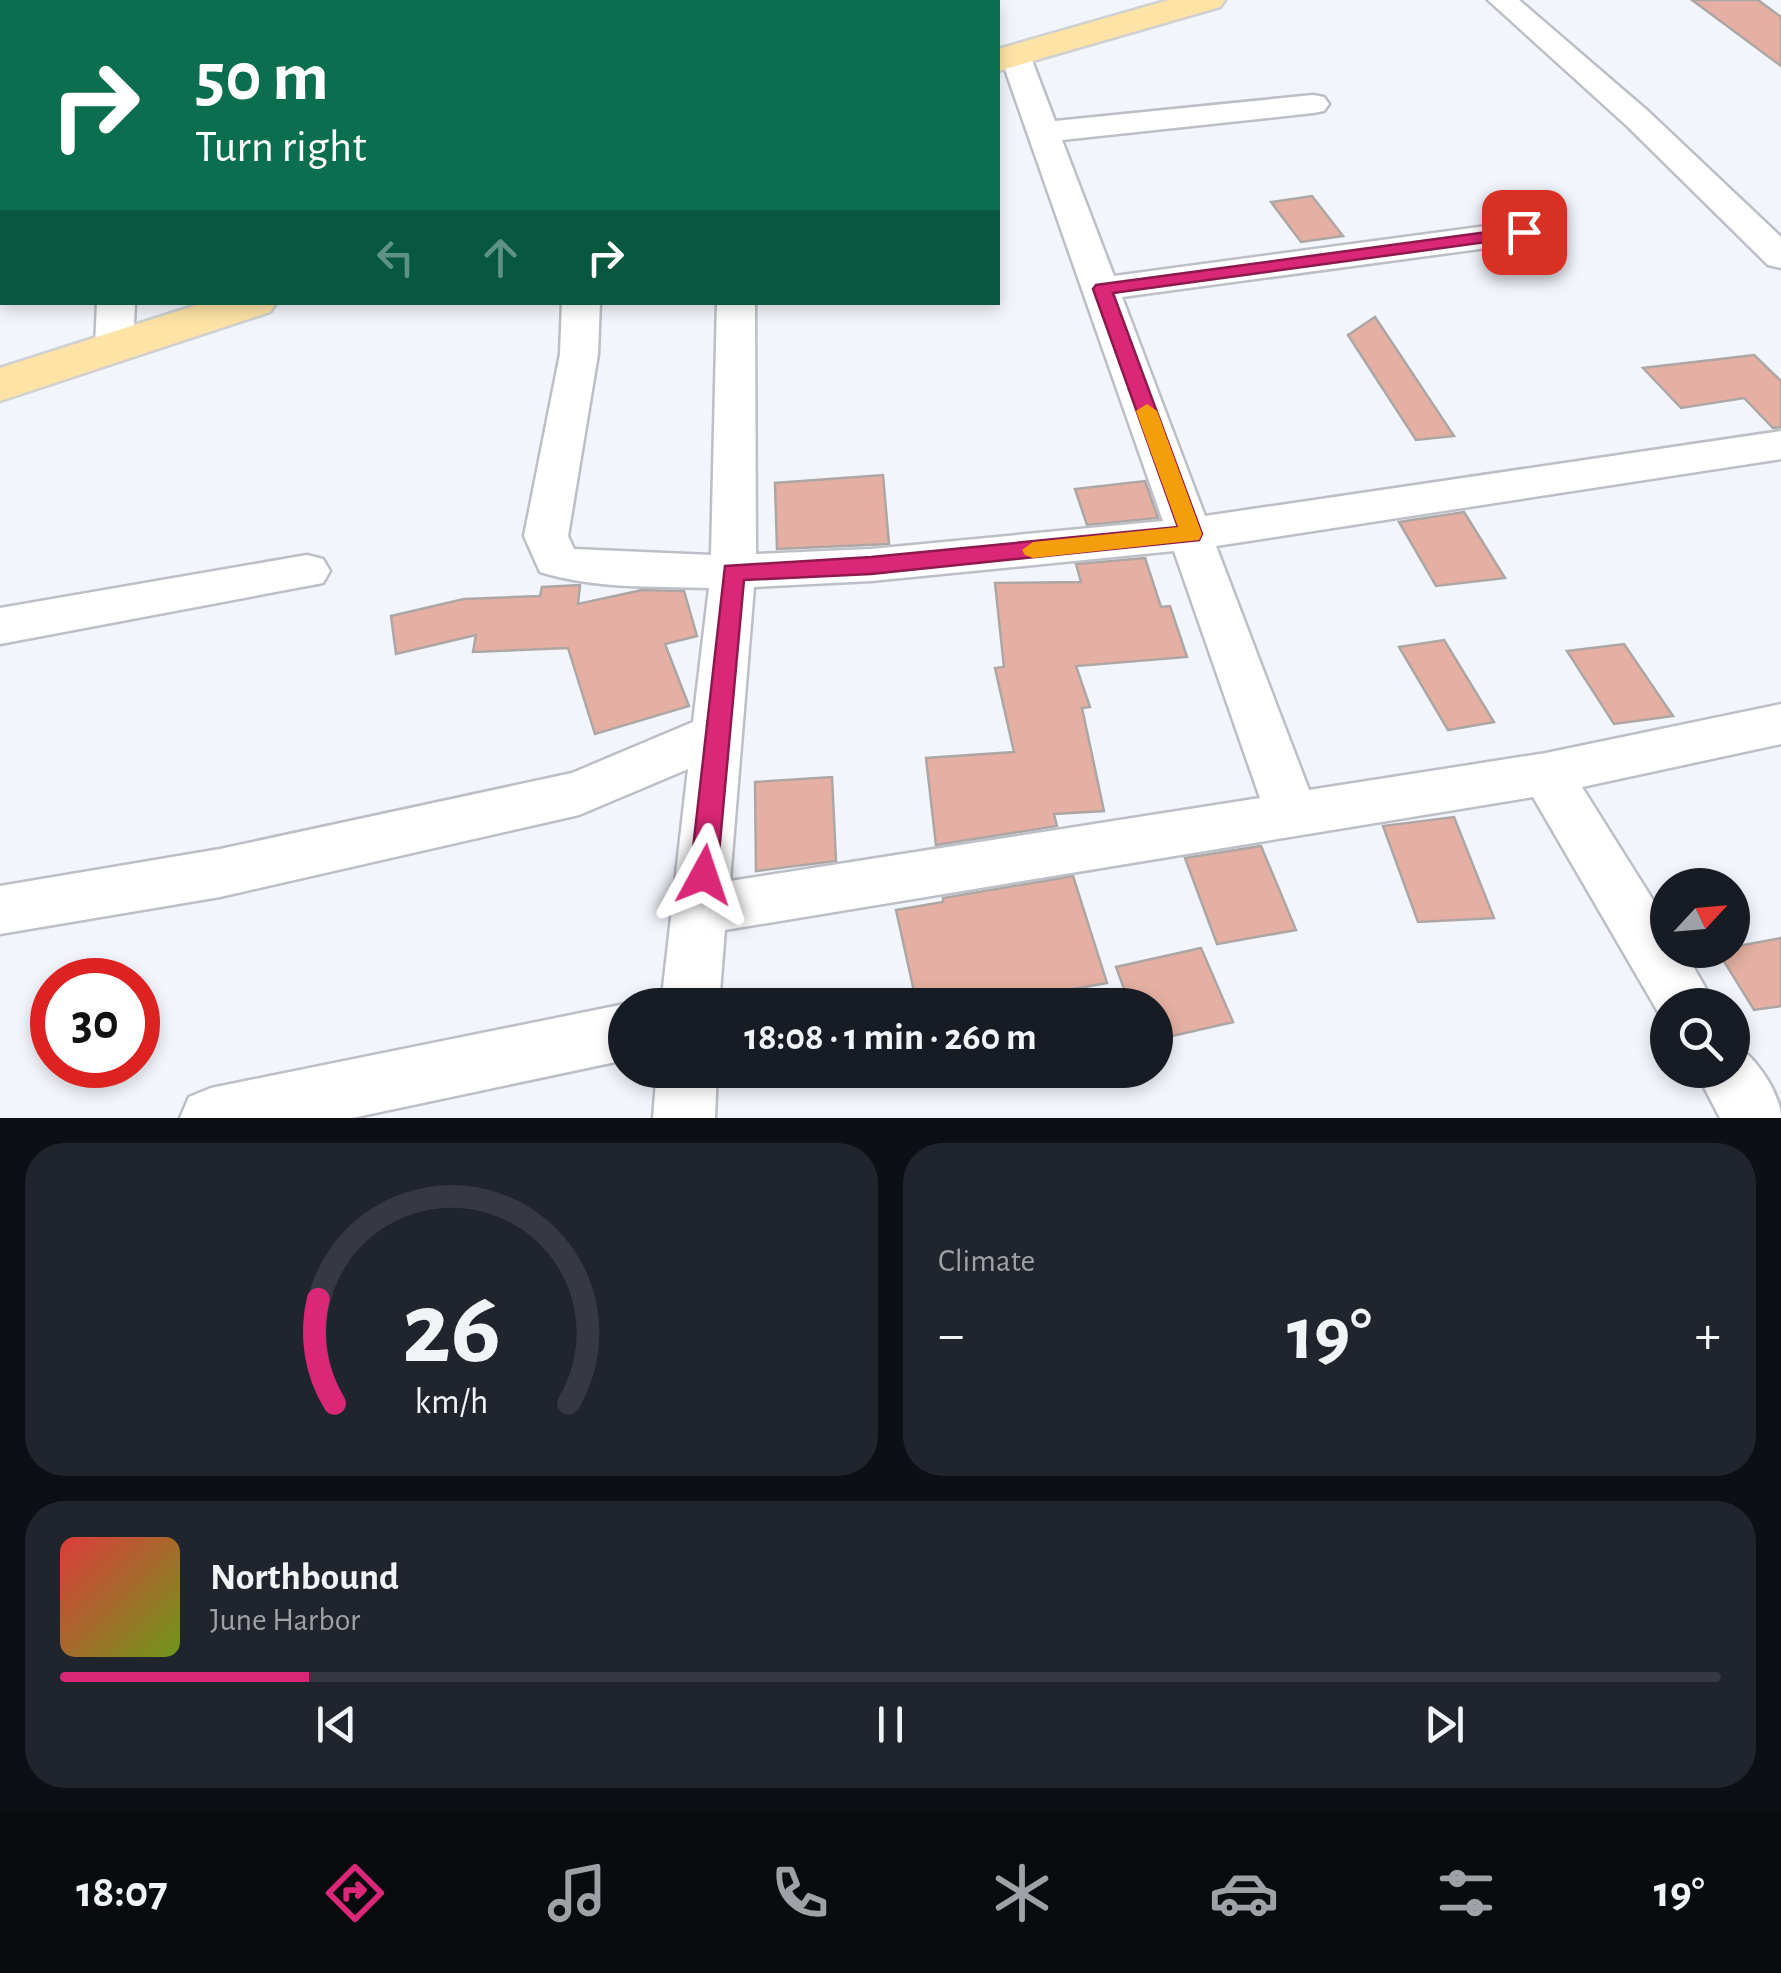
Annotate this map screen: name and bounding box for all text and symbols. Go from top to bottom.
icon: right [30,40,160,170]
text: 50 m [195,43,329,113]
text: Turn right [195,125,367,170]
pin [1482,190,1567,275]
icon: arrive [1497,205,1552,260]
icon: left [368,230,423,285]
icon: ahead [473,230,528,285]
icon: right [578,230,633,285]
position arrow [652,823,756,927]
north arrow [1650,868,1750,968]
map controls [1650,868,1750,1088]
speed limit sign: 30 [30,958,160,1088]
button: search [1650,988,1750,1088]
text: 18:08 · 1 min · 260 m [744,1019,1037,1057]
text: Climate [938,1245,1035,1277]
text: 26 [402,1278,501,1382]
text: 19° [1287,1298,1372,1373]
text: − [938,1308,964,1363]
text: + [1695,1308,1721,1363]
text: km/h [415,1384,488,1420]
text: Northbound [210,1559,399,1597]
text: June Harbor [210,1604,360,1636]
icon: previous [309,1697,364,1752]
icon: pause [863,1697,918,1752]
icon: next [1417,1697,1472,1752]
icon: directions [320,1858,390,1928]
icon: music [542,1858,612,1928]
icon: phone [765,1858,835,1928]
icon: climate [987,1858,1057,1928]
icon: car [1209,1858,1279,1928]
icon: filters [1431,1858,1501,1928]
text: 18:07 [76,1870,168,1915]
text: 19° [1654,1870,1705,1915]

